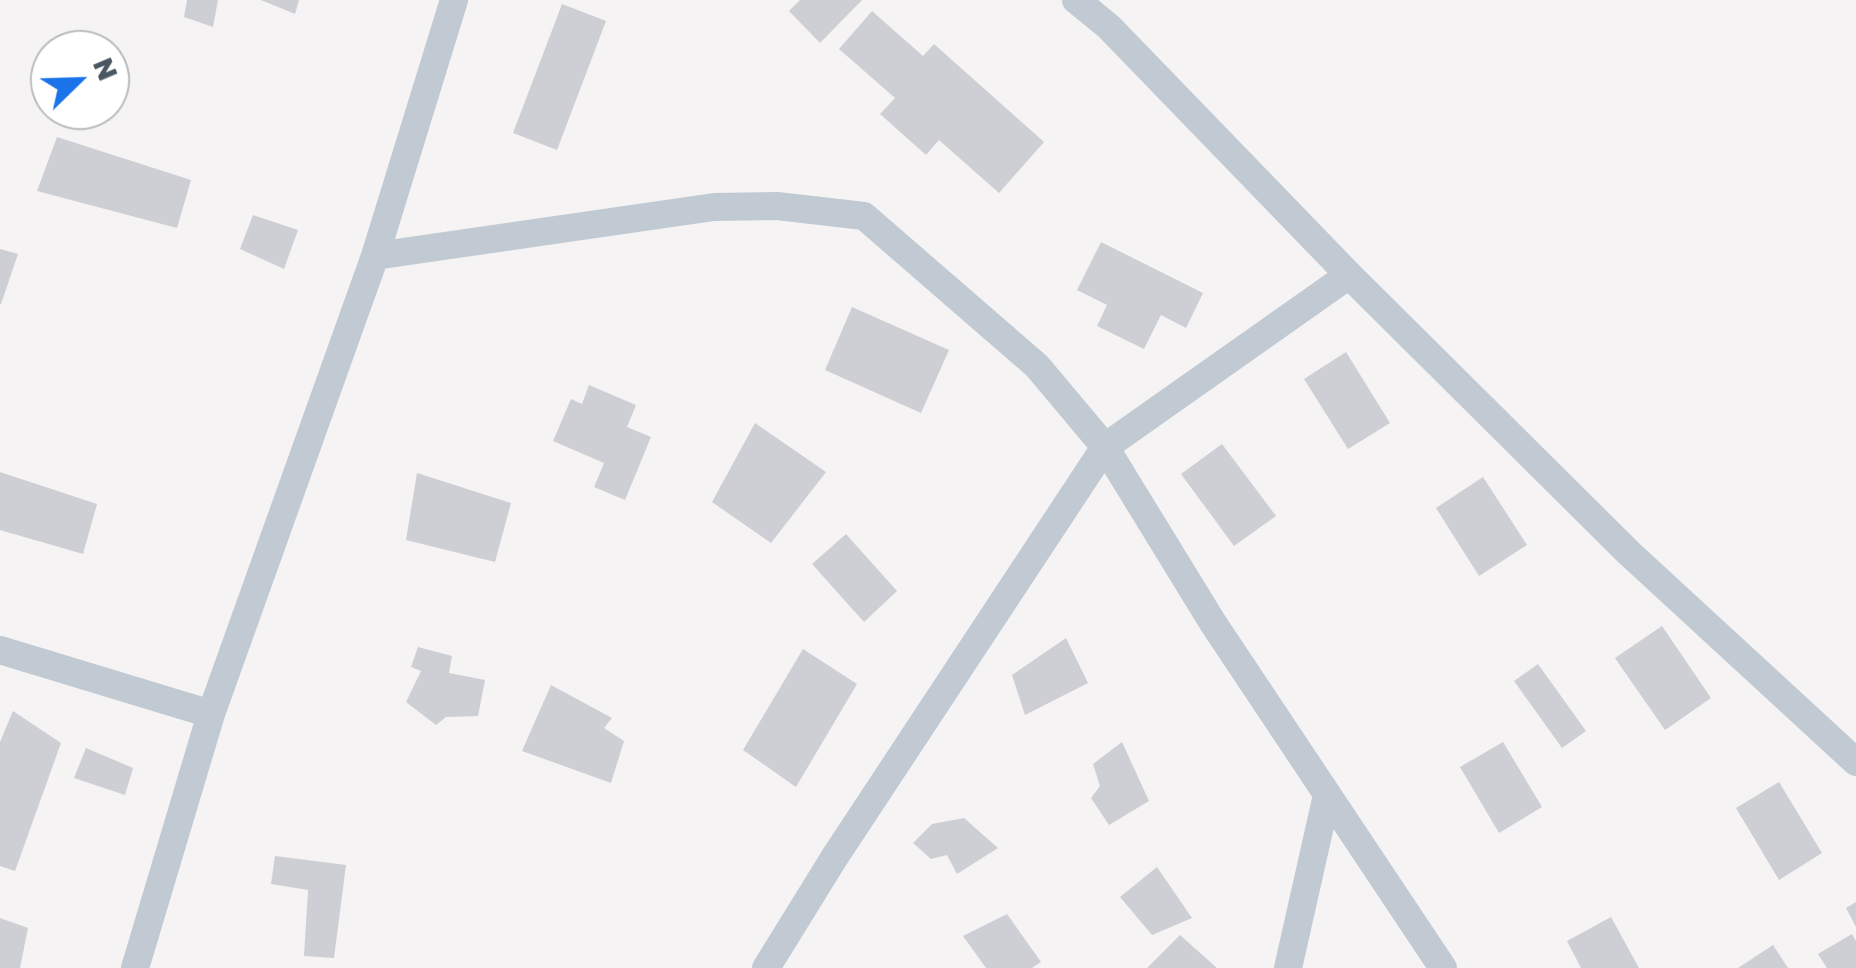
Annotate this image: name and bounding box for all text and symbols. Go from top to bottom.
north arrow [30,30,130,130]
text: N [87,53,126,85]

